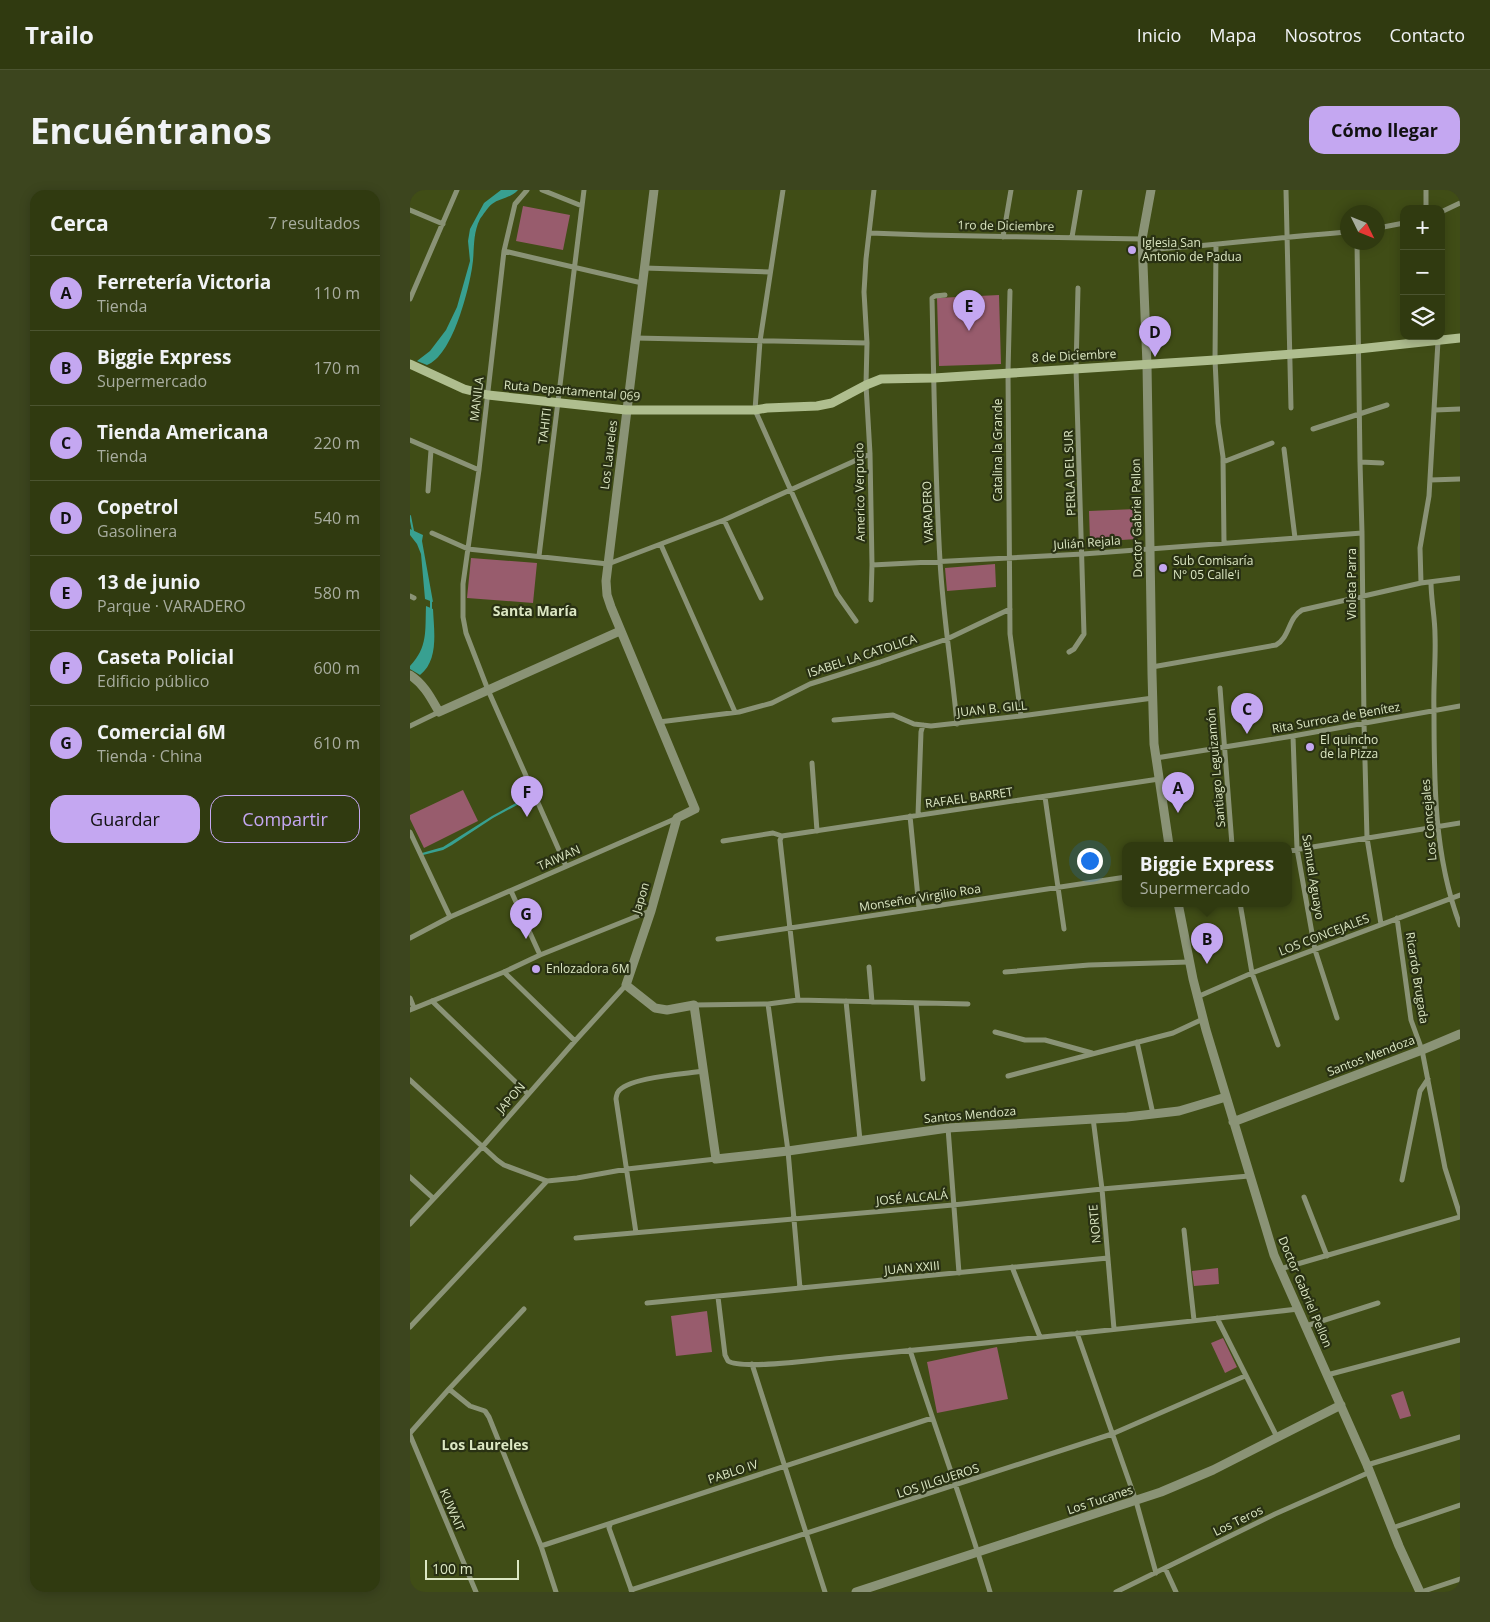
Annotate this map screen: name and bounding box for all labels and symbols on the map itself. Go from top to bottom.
north arrow [1340,205,1385,250]
street label: 1ro de Diciembre [958,216,1055,235]
place label: Iglesia San Antonio de Padua [1142,234,1242,265]
marker: Iglesia San Antonio de Padua [1126,244,1138,256]
pin: E [953,290,985,331]
pin: D [1139,316,1171,357]
street label: 8 de Diciembre [1031,345,1117,366]
street label: MANILA [465,375,488,422]
street label: Ruta Departamental 069 [503,376,641,405]
street label: Catalina la Grande [989,398,1006,501]
street label: TAHITI [534,407,555,445]
street label: Los Laureles [596,419,621,491]
street label: PERLA DEL SUR [1059,429,1079,516]
street label: Americo Verpucio [850,442,869,542]
street label: Doctor Gabriel Pellon [1127,458,1146,578]
street label: VARADERO [918,481,937,543]
street label: Julián Rejala [1052,532,1121,553]
street label: Violeta Parra [1343,548,1360,620]
place label: Sub Comisaría N° 05 Calle'i [1173,552,1253,583]
marker: Sub Comisaría N° 05 Calle'i [1157,562,1169,574]
district label: Santa María [493,601,577,620]
street label: ISABEL LA CATOLICA [805,630,919,681]
pin: C [1231,693,1263,734]
street label: JUAN B. GILL [955,696,1028,721]
street label: Rita Surroca de Benítez [1271,698,1402,737]
street label: Santiago Leguizamón [1202,708,1229,828]
place label: El quincho de la Pizza [1320,731,1378,762]
marker: El quincho de la Pizza [1304,741,1316,753]
pin: A [1162,772,1194,813]
pin: F [511,776,543,817]
street label: Los Concejales [1416,778,1441,862]
street label: RAFAEL BARRET [924,783,1014,812]
street label: Samuel Aguayo [1298,833,1329,921]
street label: TAIWAN [535,841,583,875]
your location [1077,848,1103,874]
street label: Japon [627,880,653,917]
street label: Monseñor Virgilio Roa [858,880,982,916]
pin: G [510,898,542,939]
street label: LOS CONCEJALES [1276,909,1372,960]
pin: B [1191,923,1223,964]
street label: Ricardo Brugada [1402,931,1433,1025]
place label: Enlozadora 6M [546,960,629,977]
marker: Enlozadora 6M [530,963,542,975]
street label: Santos Mendoza [1325,1031,1417,1080]
street label: JAPON [492,1078,529,1118]
street label: Santos Mendoza [923,1102,1017,1127]
street label: JOSÉ ALCALÁ [874,1186,949,1209]
street label: NORTE [1084,1204,1105,1244]
street label: Doctor Gabriel Pellon [1274,1234,1337,1350]
street label: JUAN XXIII [883,1257,940,1278]
district label: Los Laureles [442,1435,528,1454]
street label: PABLO IV [706,1455,761,1488]
street label: LOS JILGUEROS [895,1459,981,1502]
street label: Los Tucanes [1065,1481,1135,1518]
street label: KUWAIT [436,1486,469,1534]
street label: Los Teros [1210,1501,1266,1540]
scale bar [425,1557,519,1580]

